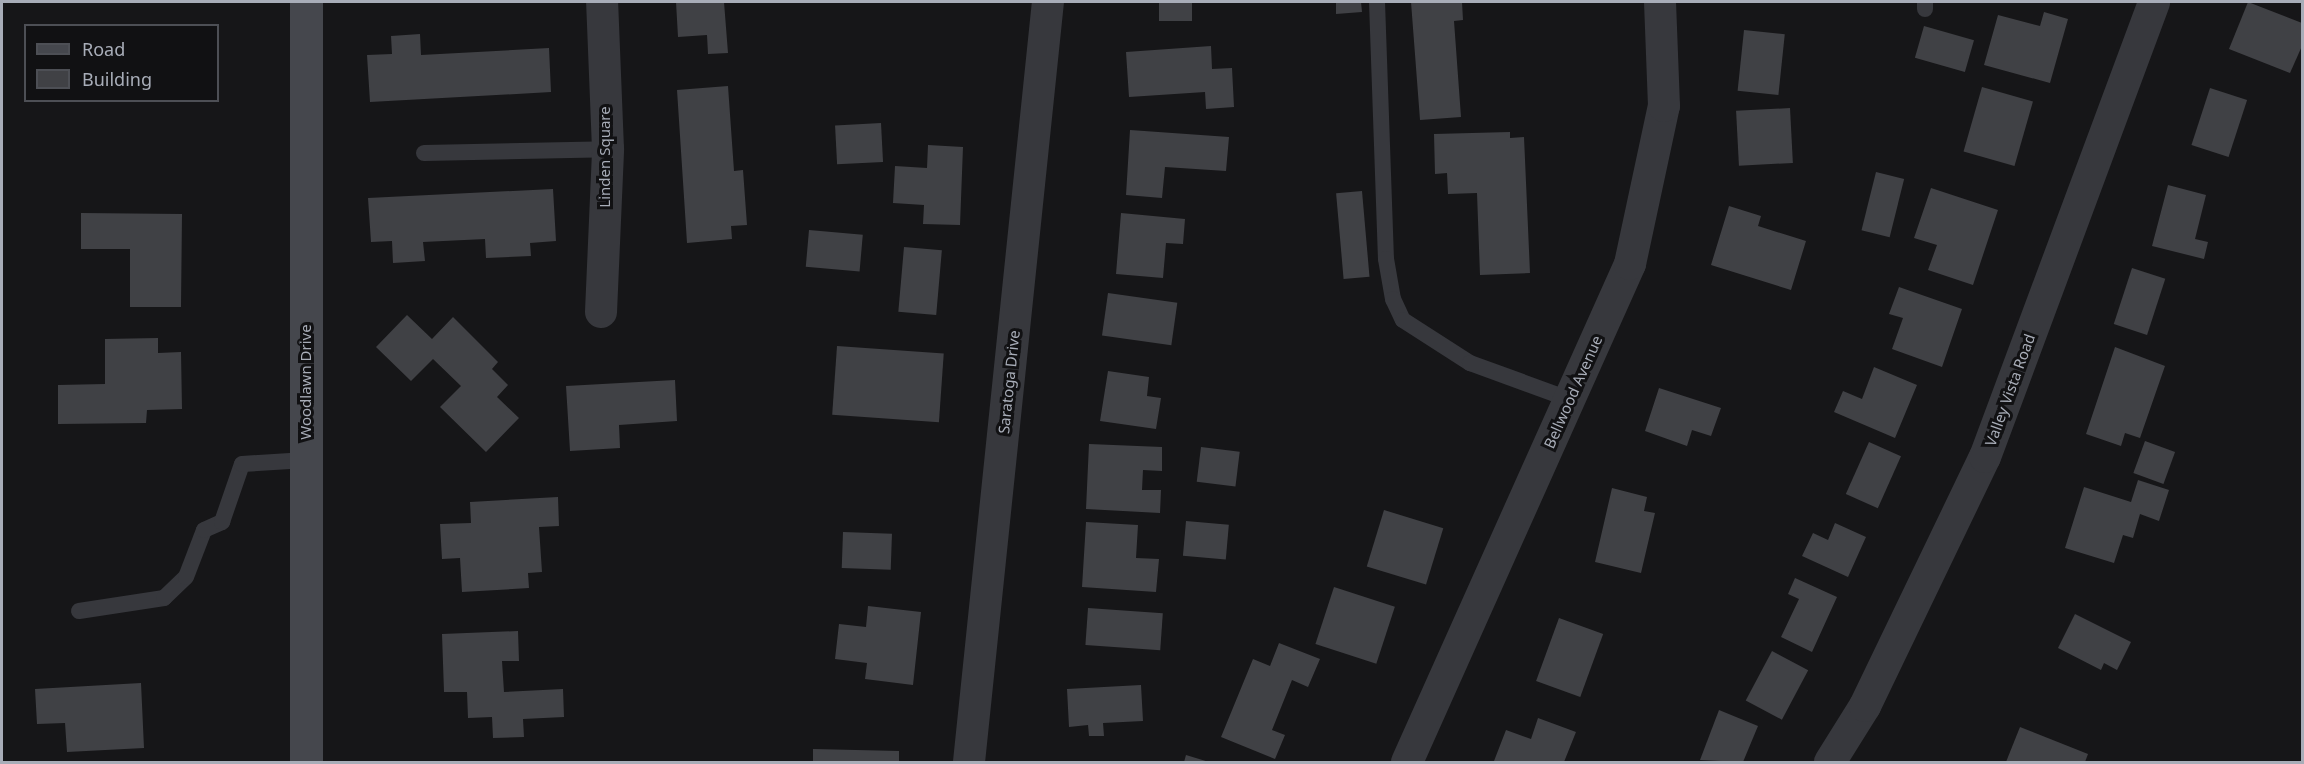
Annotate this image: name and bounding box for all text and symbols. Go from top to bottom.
legend [24,24,219,102]
text: Road [82,37,125,61]
text: Building [82,67,152,91]
street label: Linden Square [596,106,614,208]
street label: Woodlawn Drive [297,324,315,440]
street label: Saratoga Drive [995,329,1023,435]
street label: Valley Vista Road [1981,331,2039,449]
street label: Bellwood Avenue [1540,333,1606,451]

